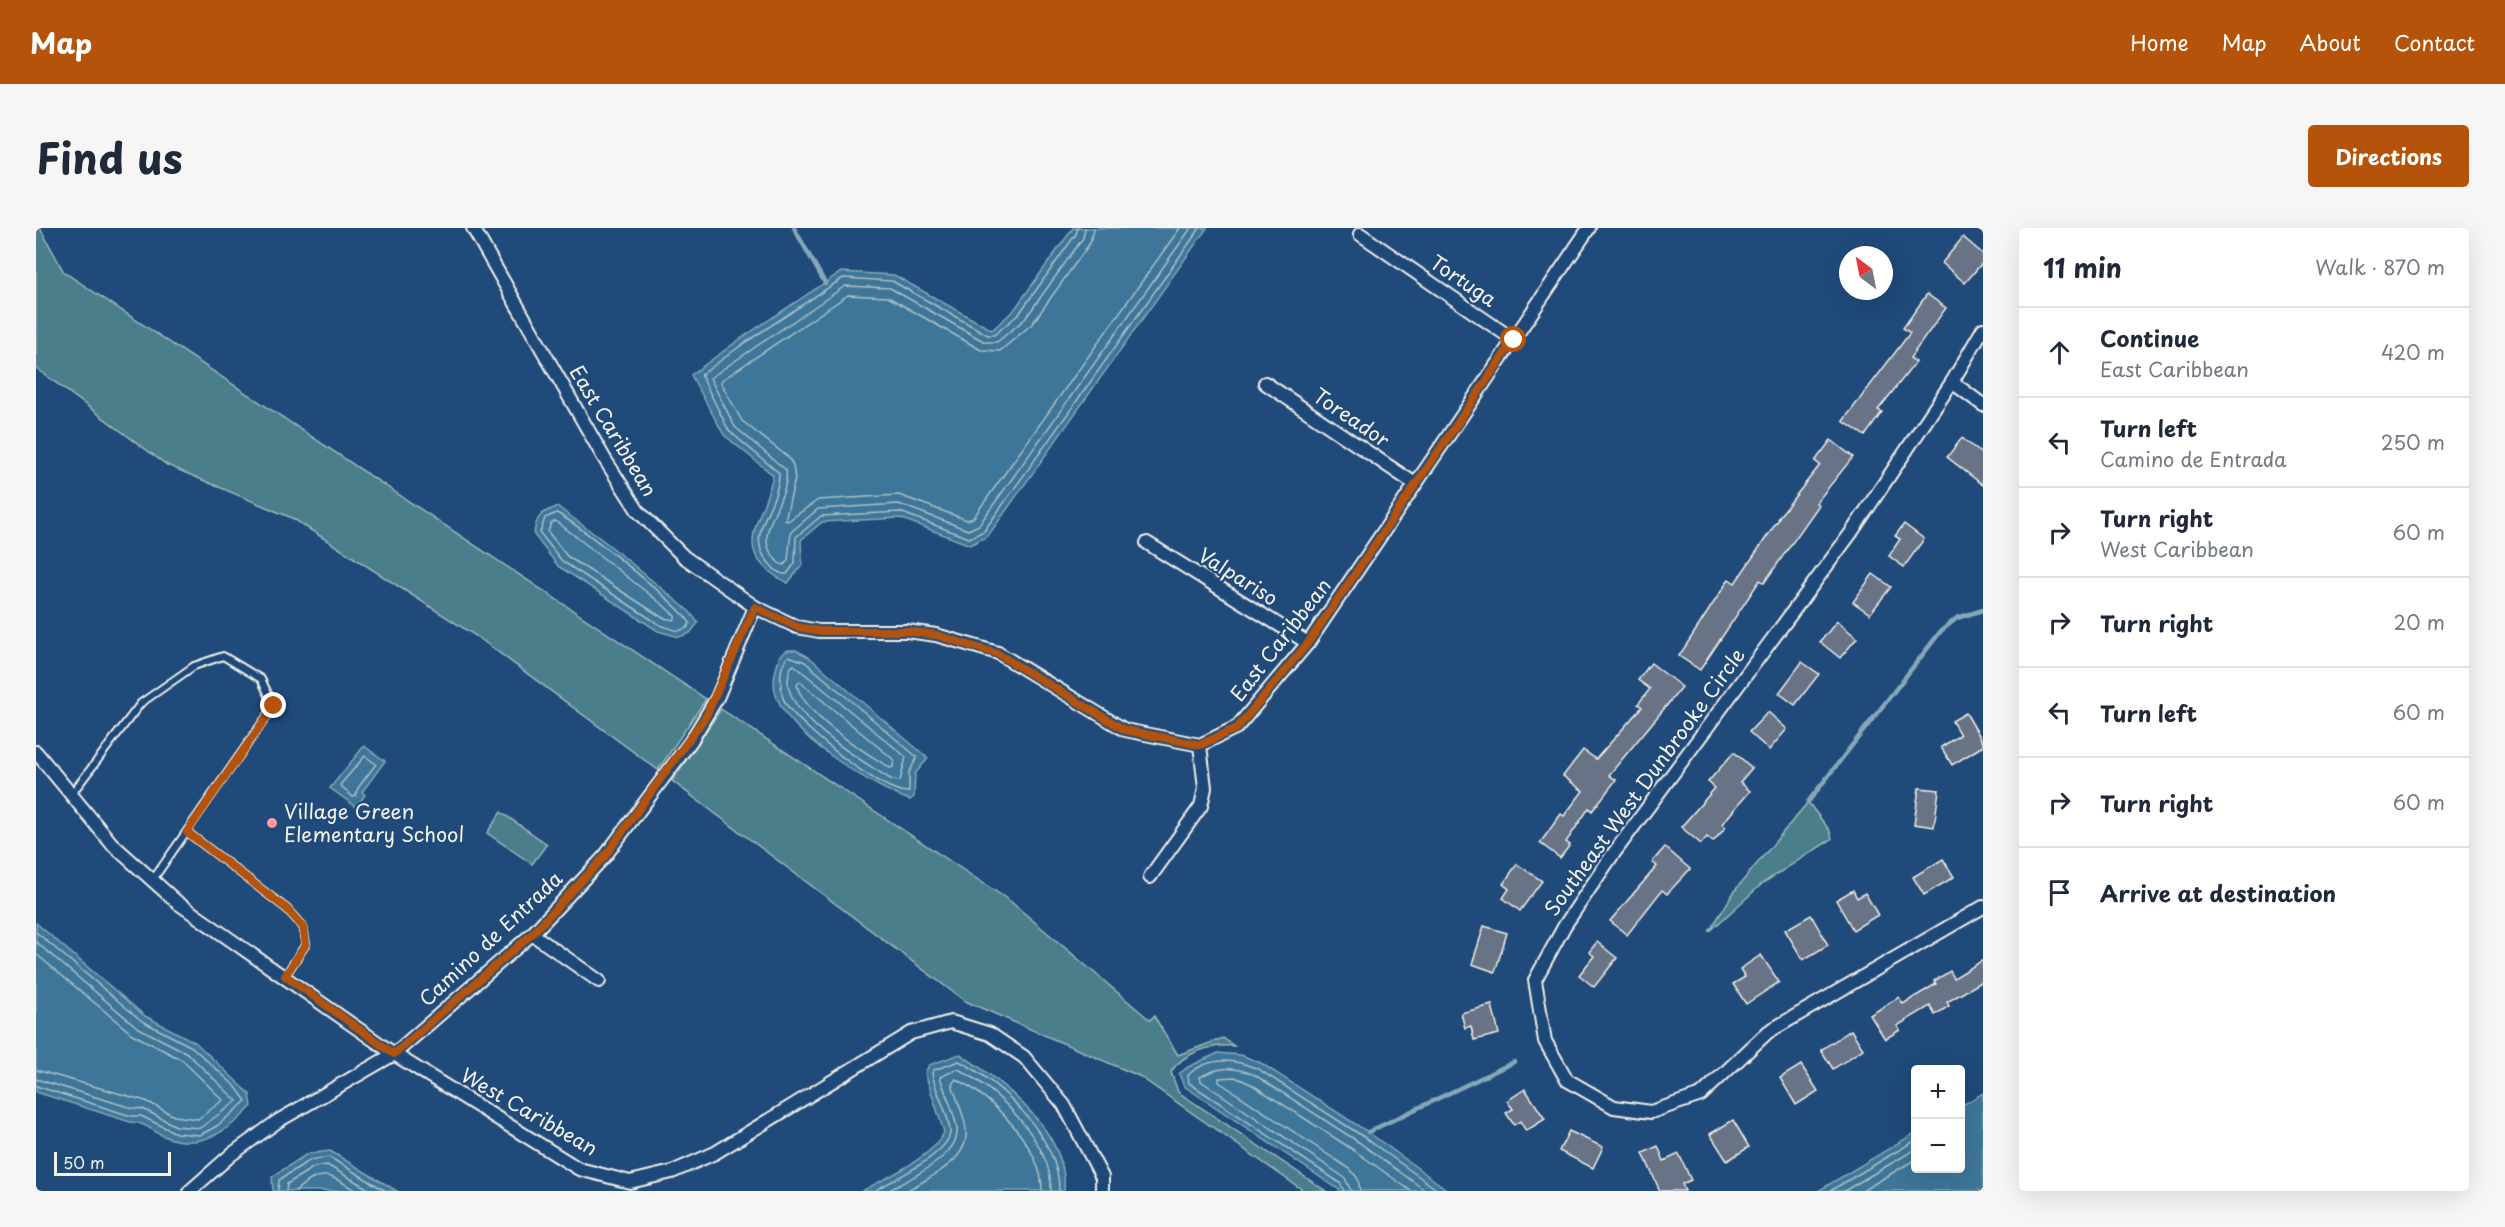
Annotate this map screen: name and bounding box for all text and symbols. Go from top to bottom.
text: Map [30,21,92,64]
text: Home [2130,26,2189,58]
text: Map [2222,26,2267,58]
text: About [2300,26,2361,58]
text: Contact [2394,26,2475,58]
text: Find us [36,125,183,188]
button: Directions [2308,125,2469,187]
north arrow [1839,246,1893,300]
street label: Tortuga [1424,247,1503,314]
text: 11 min [2043,248,2122,287]
text: Walk · 870 m [2315,252,2445,282]
text: Continue [2100,321,2199,354]
route start [1500,326,1526,352]
icon: ahead [2043,336,2076,369]
text: 420 m [2381,337,2445,367]
text: East Caribbean [2100,354,2249,384]
street label: East Caribbean [563,359,665,502]
street label: Toreador [1307,380,1397,454]
text: Turn left [2100,411,2197,444]
icon: left [2043,426,2076,459]
text: 250 m [2381,427,2445,457]
text: Camino de Entrada [2100,444,2287,474]
text: Turn right [2100,501,2213,534]
icon: right [2043,516,2076,549]
text: 60 m [2393,517,2445,547]
text: West Caribbean [2100,534,2254,564]
street label: Valpariso [1193,540,1284,612]
street label: East Caribbean [1223,572,1338,707]
icon: right [2043,606,2076,639]
text: Turn right [2100,606,2213,639]
text: 20 m [2393,607,2445,637]
street label: Southeast West Dunbrooke Circle [1537,641,1752,922]
route end [260,692,286,718]
icon: left [2043,696,2076,729]
text: Turn left [2100,696,2197,729]
text: 60 m [2393,697,2445,727]
icon: right [2043,786,2076,819]
text: Turn right [2100,786,2213,819]
text: 60 m [2393,787,2445,817]
place label: Village Green Elementary School [284,796,464,849]
marker: Village Green Elementary School [265,816,279,830]
street label: Camino de Entrada [412,863,569,1013]
icon: arrive [2043,876,2076,909]
text: Arrive at destination [2100,876,2336,909]
street label: West Caribbean [455,1060,604,1163]
map controls [1911,1065,1965,1173]
button: + [1911,1065,1965,1119]
button: − [1911,1119,1965,1173]
scale bar [54,1149,171,1176]
text: 50 m [63,1150,104,1174]

